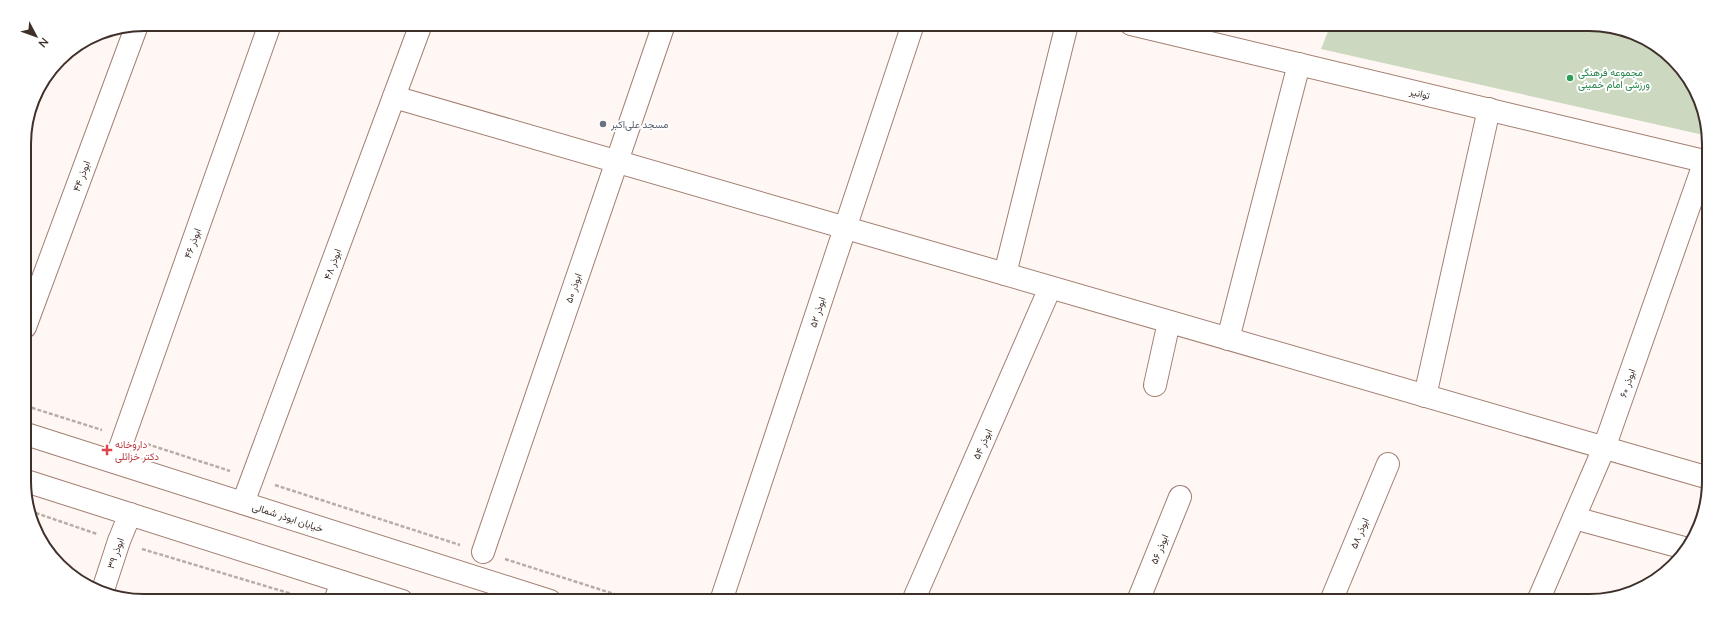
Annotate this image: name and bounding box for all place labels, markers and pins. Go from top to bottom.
place label: مجموعه فرهنگی ورزشی امام خمینی [1578,66,1650,91]
marker: مجموعه فرهنگی ورزشی امام خمینی [1565,73,1575,83]
place label: مسجد علی‌اکبر [610,118,668,131]
marker: مسجد علی‌اکبر [598,119,608,129]
place label: داروخانه دکتر خزائلی [115,438,159,463]
marker: داروخانه دکتر خزائلی [102,445,112,455]

